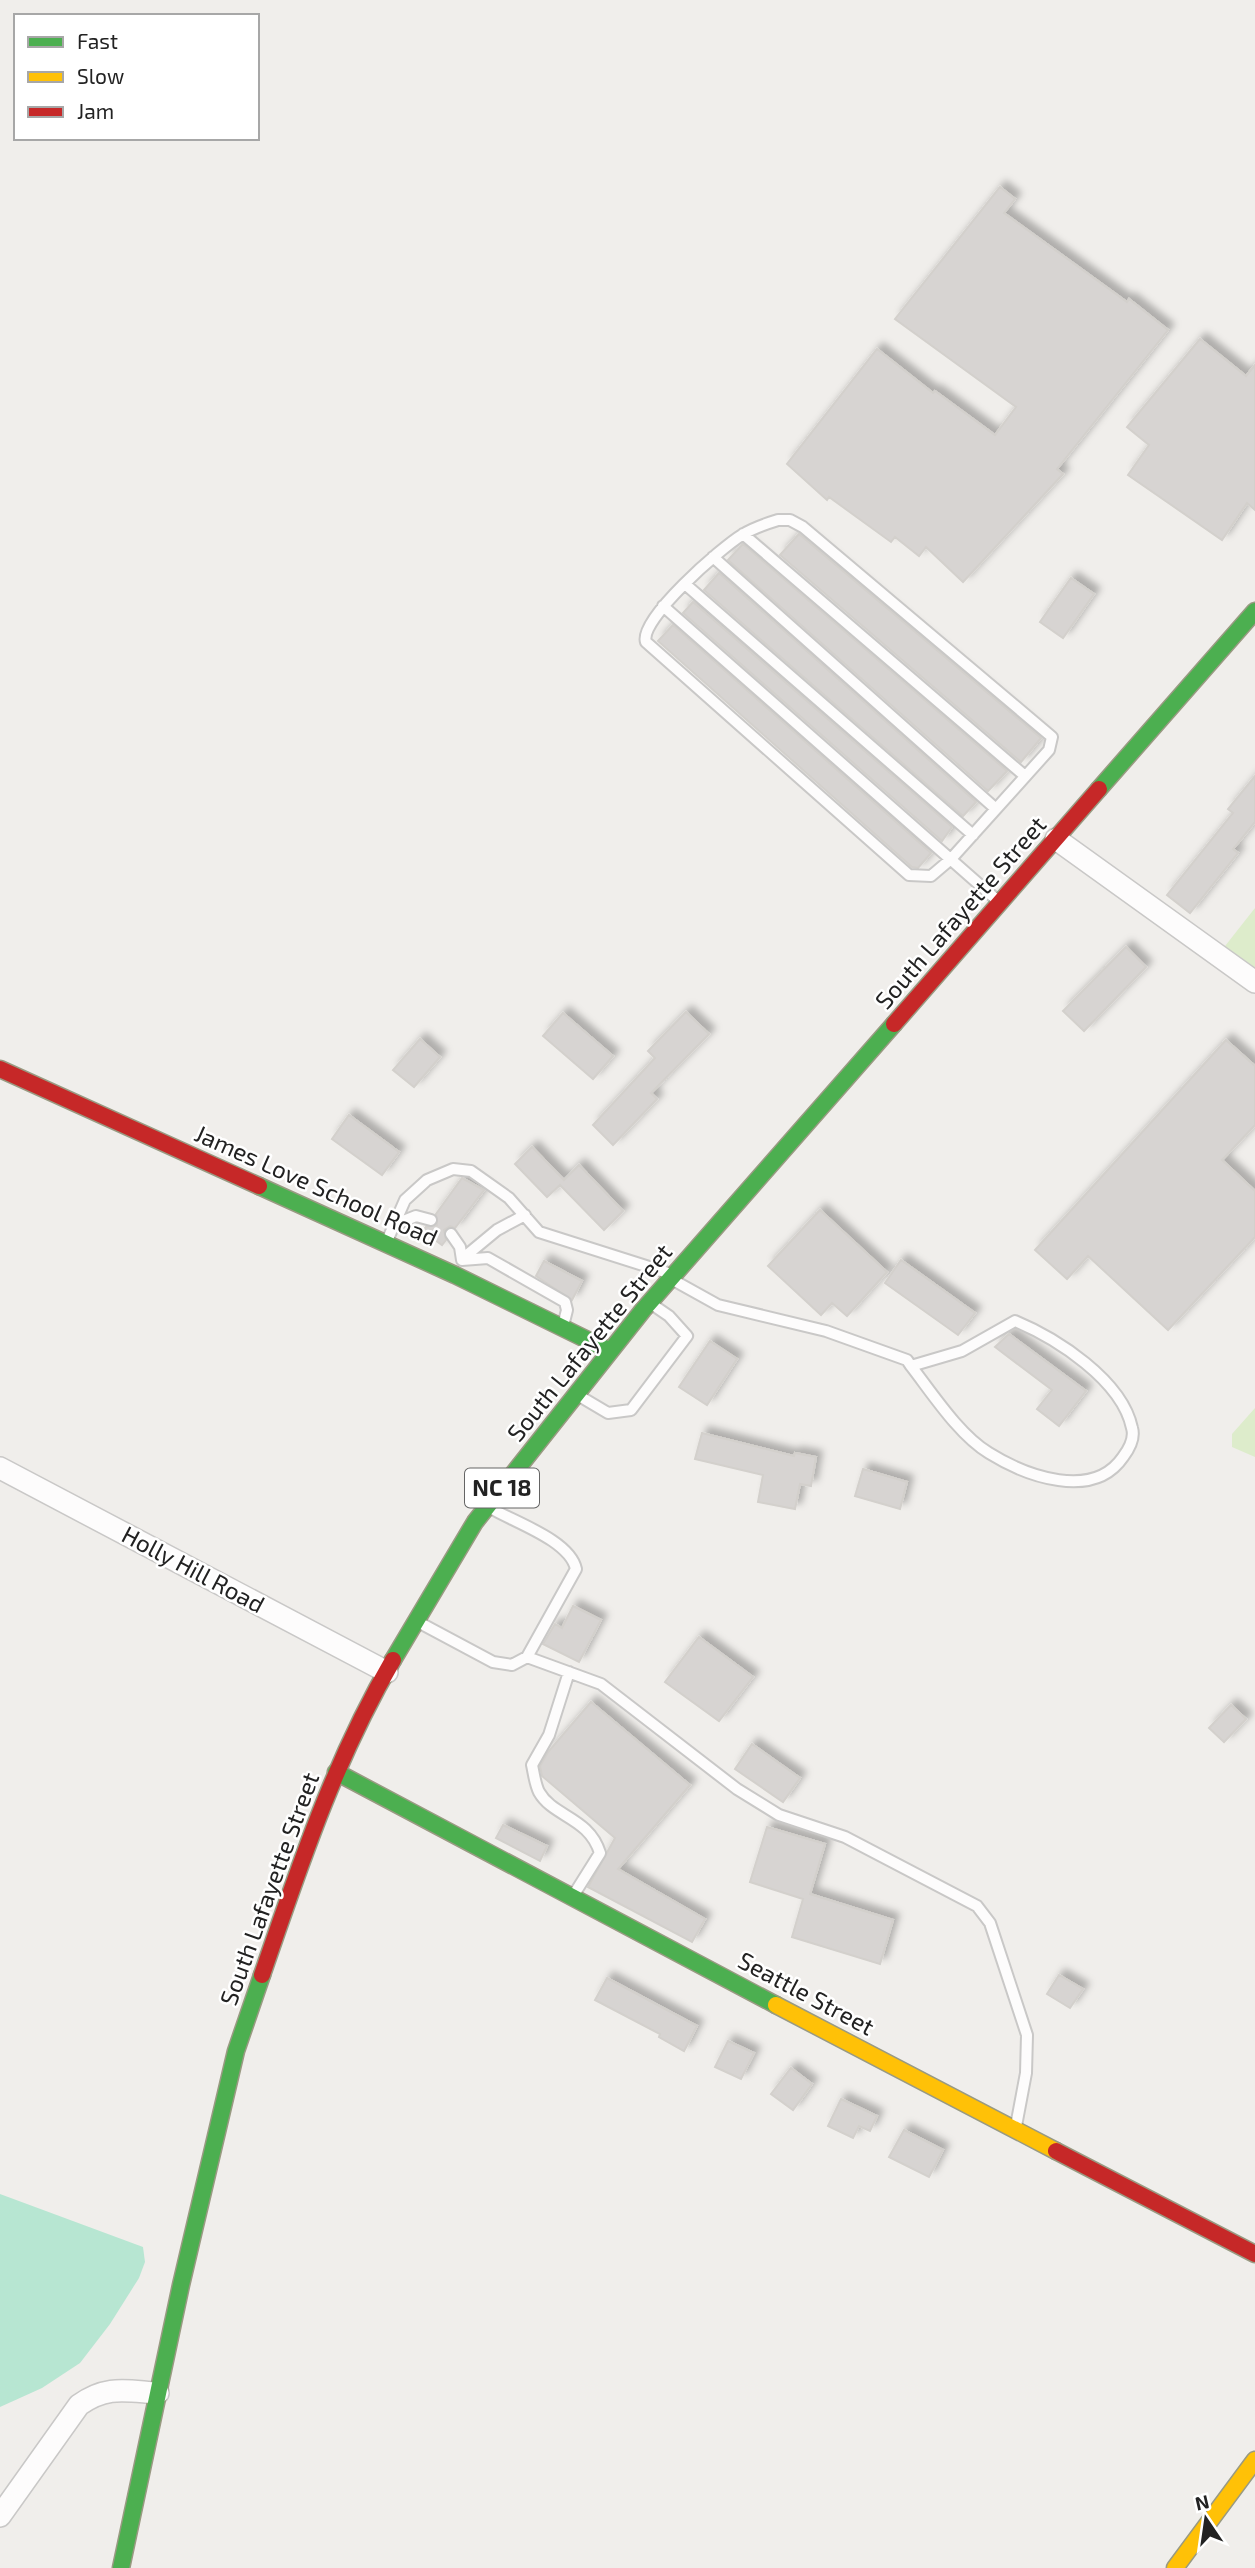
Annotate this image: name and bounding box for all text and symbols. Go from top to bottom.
legend [14,14,259,140]
text: Fast [77,28,118,53]
text: Slow [77,63,124,88]
text: Jam [77,98,114,123]
street label: South Lafayette Street [868,810,1051,1014]
street label: James Love School Road [191,1118,443,1251]
street label: South Lafayette Street [500,1237,677,1447]
road number: NC 18 [465,1469,539,1508]
street label: Holly Hill Road [118,1519,270,1618]
street label: South Lafayette Street [213,1768,324,2009]
street label: Seattle Street [734,1945,880,2041]
north arrow [1171,2484,1241,2554]
text: N [1193,2489,1211,2515]

